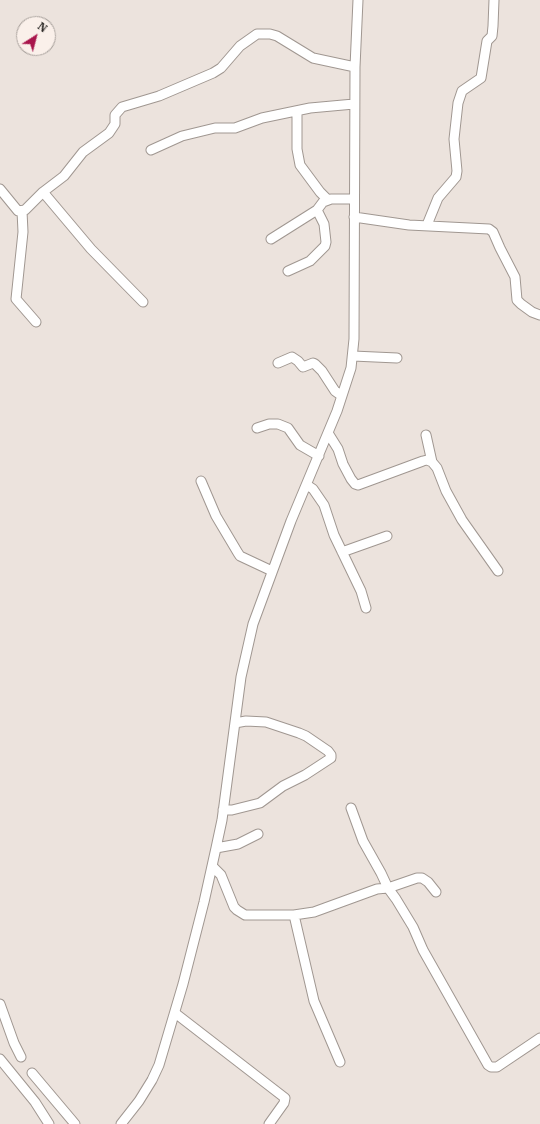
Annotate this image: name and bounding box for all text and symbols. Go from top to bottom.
north arrow [16,16,56,56]
text: N [35,19,50,35]

